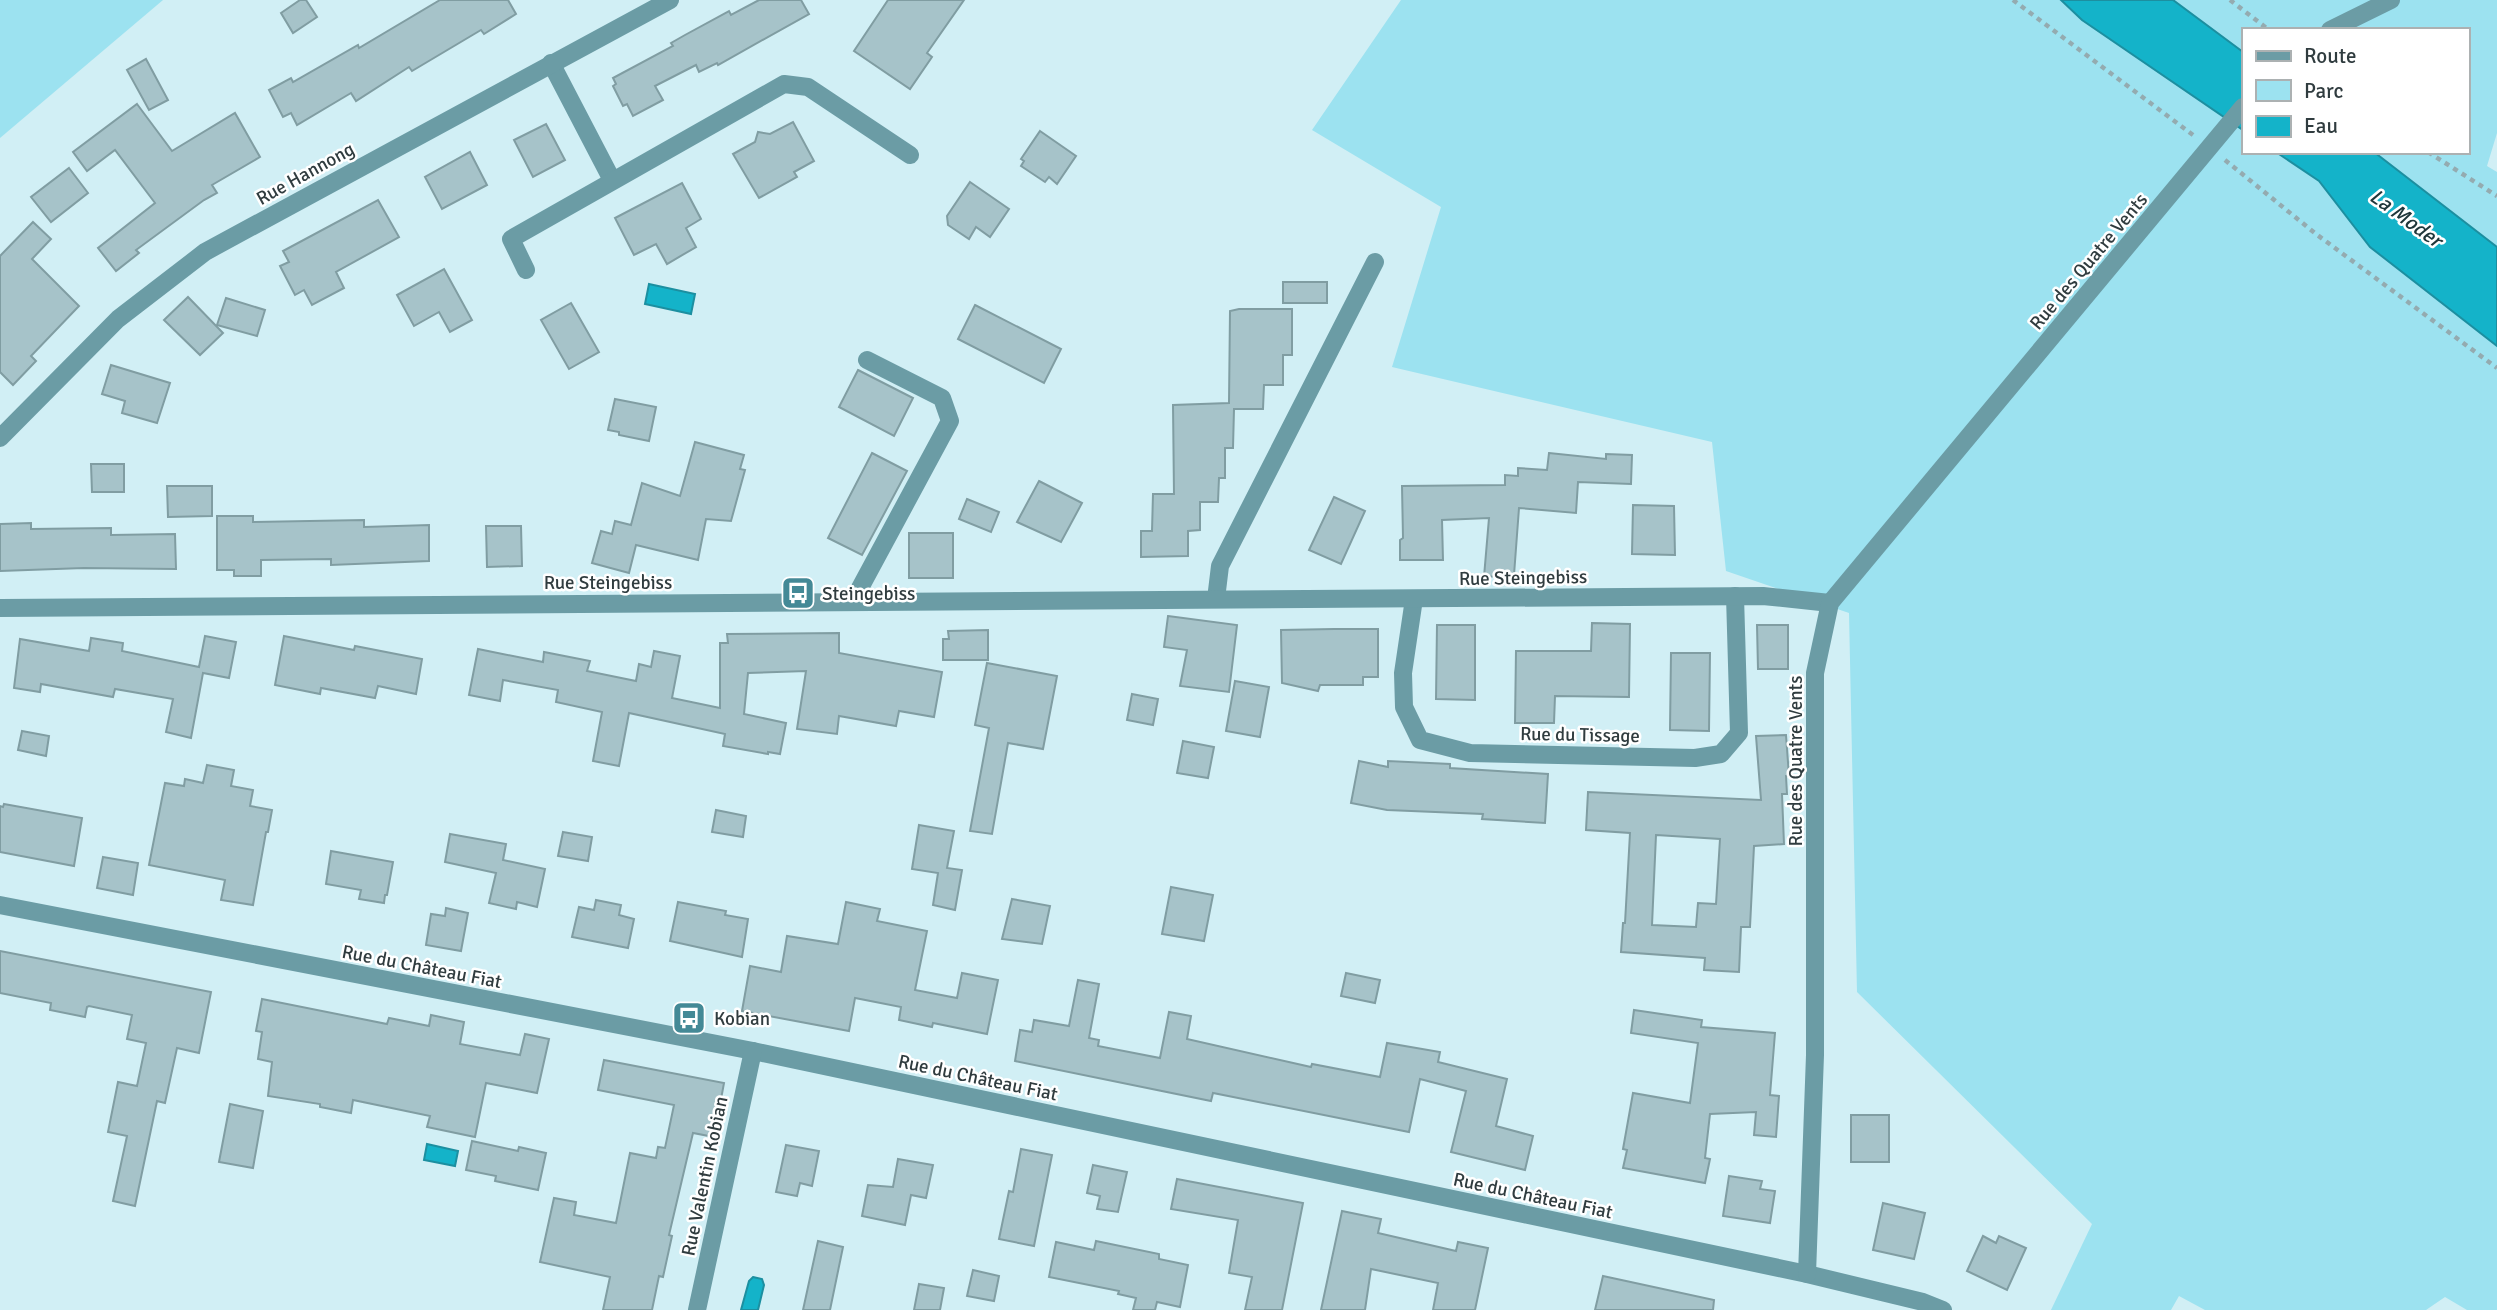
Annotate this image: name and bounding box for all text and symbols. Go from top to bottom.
legend [2242,28,2469,154]
text: Route [2304,43,2356,69]
text: Parc [2304,78,2343,104]
text: Eau [2304,113,2338,139]
street label: Rue Hannong [252,137,359,211]
water label: La Moder [2365,183,2450,255]
street label: Rue des Quatre Vents [2025,188,2153,335]
street label: Rue Steingebiss [1459,565,1587,591]
street label: Rue Steingebiss [544,571,672,595]
bus stop icon: Steingebiss [779,574,817,612]
place label: Steingebiss [822,582,915,606]
street label: Rue des Quatre Vents [1784,675,1808,847]
street label: Rue du Tissage [1520,722,1640,748]
street label: Rue du Château Fiat [340,940,504,994]
bus stop icon: Kobian [670,999,708,1037]
place label: Kobian [714,1007,770,1031]
street label: Rue du Château Fiat [896,1049,1060,1107]
street label: Rue Valentin Kobian [676,1094,734,1258]
street label: Rue du Château Fiat [1451,1167,1615,1225]

